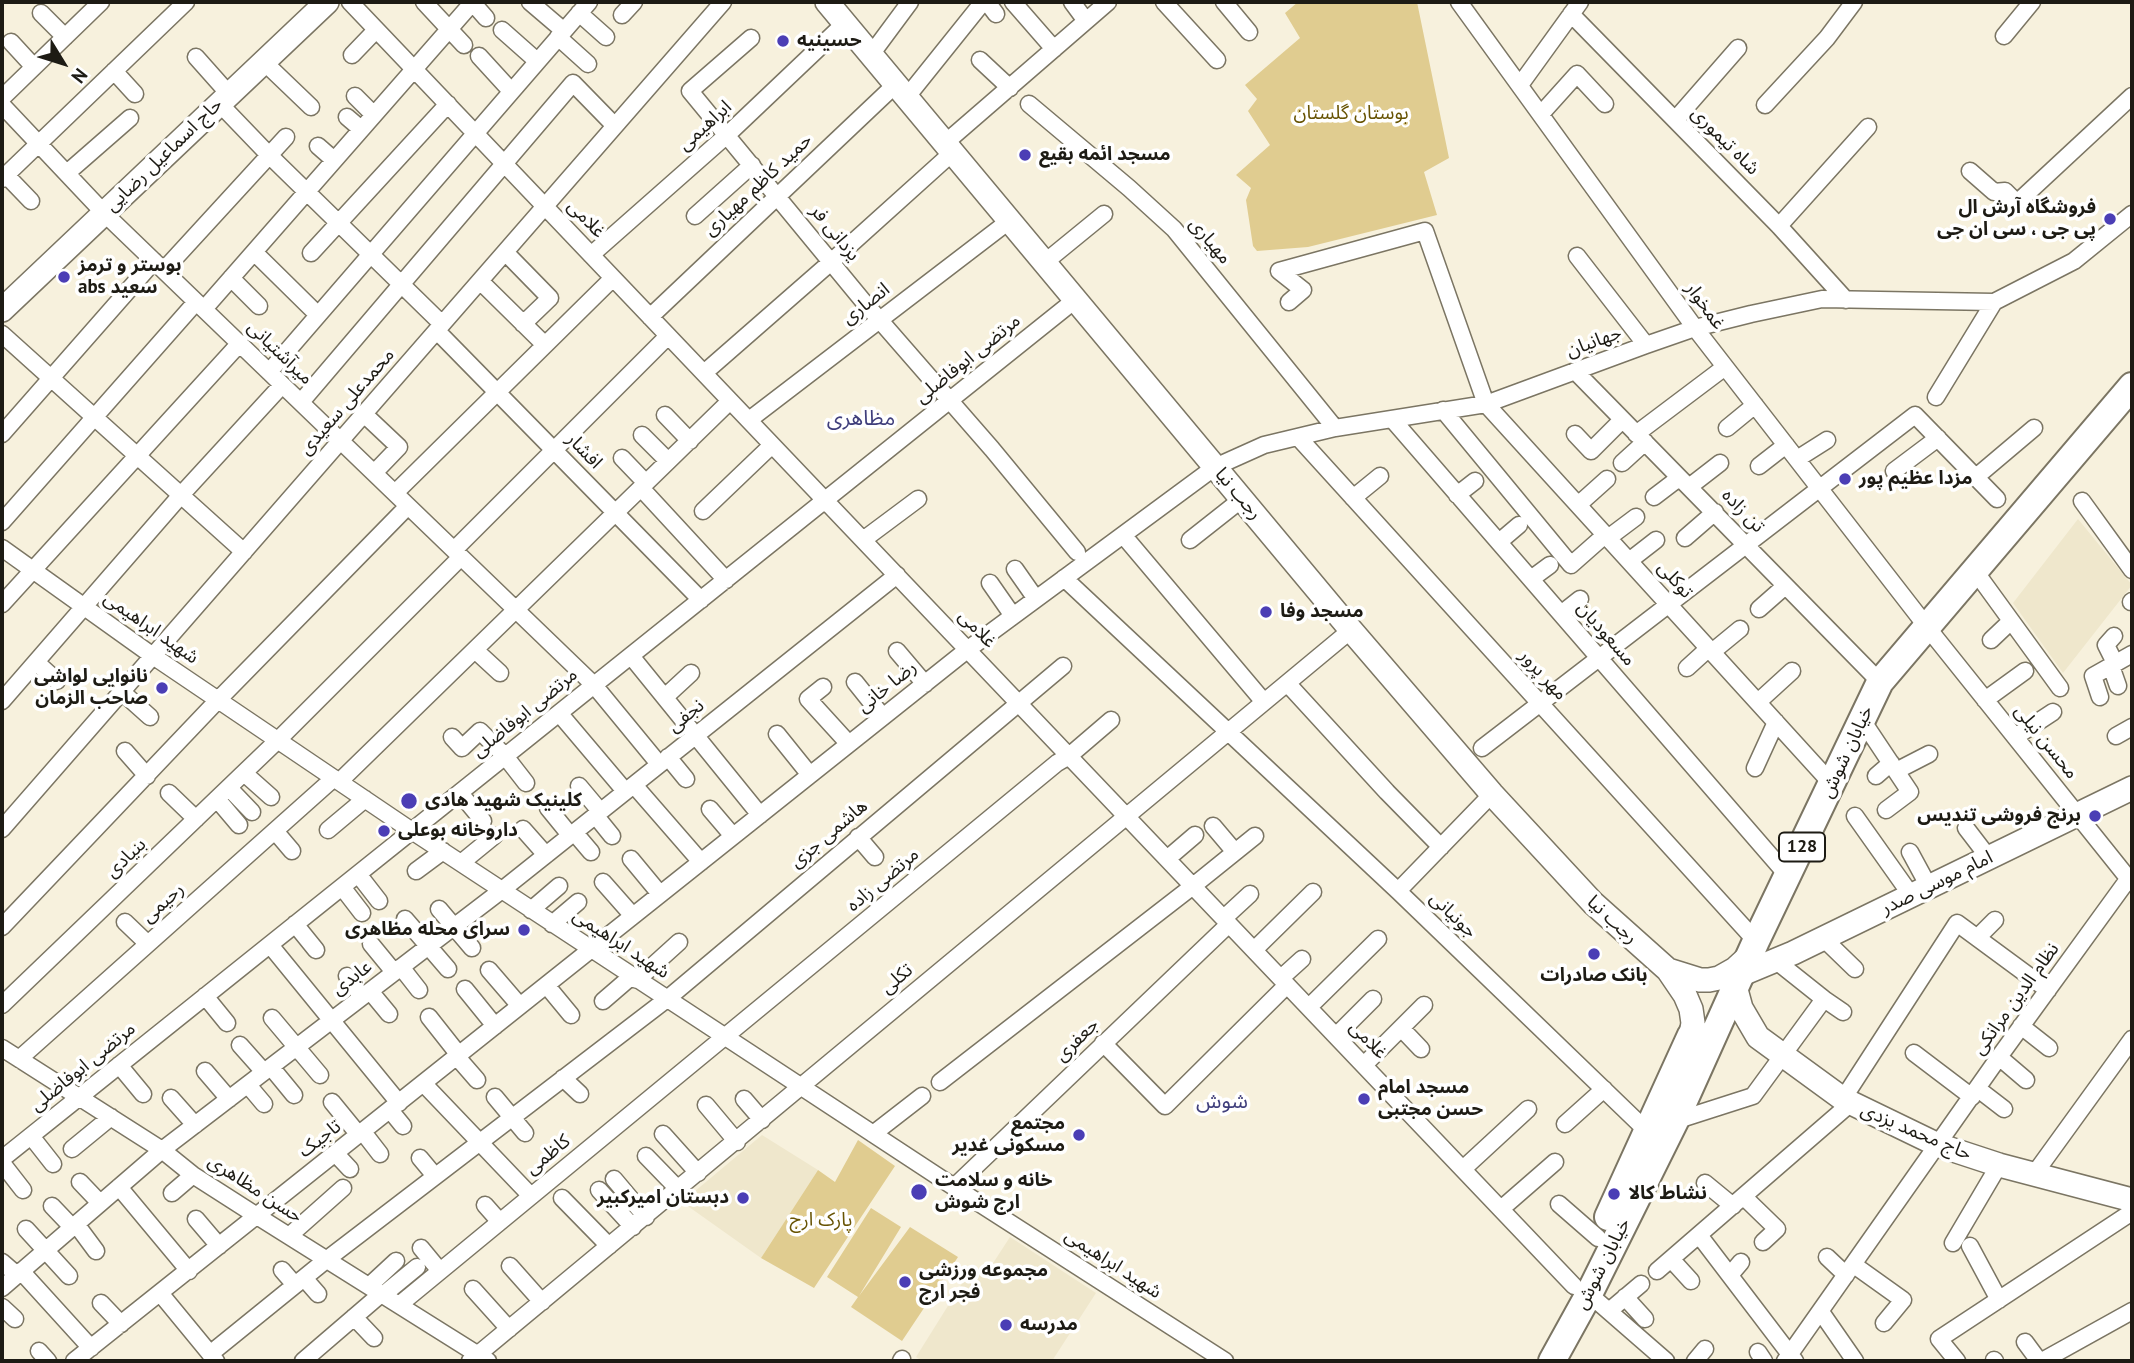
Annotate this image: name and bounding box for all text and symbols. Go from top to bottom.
north arrow [28,28,98,98]
place label: حسینیه [797,30,862,52]
marker: حسینیه [775,33,791,49]
text: N [66,64,93,88]
street label: حاج اسماعیل رضایی [101,93,227,217]
street label: ابراهیمی [674,96,736,156]
street label: شاه تیموری [1686,102,1764,180]
park label: بوستان گلستان [1294,103,1408,125]
street label: حمید کاظم مهیاری [699,129,817,241]
place label: مسجد ائمه بقیع [1039,144,1171,166]
marker: مسجد ائمه بقیع [1017,147,1033,163]
street label: غلامی [562,195,610,243]
place label: فروشگاه آرش ال پی جی ، سی ان جی [1937,197,2096,241]
street label: یزدانی فر [805,200,865,266]
marker: فروشگاه آرش ال پی جی ، سی ان جی [2102,211,2118,227]
street label: مهیاری [1184,213,1236,269]
place label: بوستر و ترمز abs سعید [78,255,182,299]
marker: بوستر و ترمز abs سعید [56,269,72,285]
street label: انصاری [837,278,895,330]
street label: غمخوار [1680,278,1730,334]
street label: مرتضی ابوفاضلی [911,309,1025,409]
street label: میرآشتیانی [242,316,318,390]
street label: جهانیان [1563,322,1625,362]
street label: محمدعلی سعیدی [294,344,400,460]
district label: مظاهری [827,406,895,432]
street label: افشار [561,428,607,474]
street label: رجب نیا [1210,463,1266,525]
place label: مزدا عظیم پور [1859,468,1973,490]
marker: مزدا عظیم پور [1837,471,1853,487]
street label: تن زاده [1717,484,1769,538]
street label: توکلی [1652,557,1698,603]
street label: شهید ابراهیمی [99,587,203,669]
street label: مسعودیان [1572,597,1640,671]
place label: مسجد وفا [1280,601,1364,623]
marker: مسجد وفا [1258,604,1274,620]
street label: غلامی [953,605,1001,653]
street label: مهر پرور [1514,645,1572,705]
street label: رضا خانی [853,656,921,718]
street label: مرتضی ابوفاضلی [468,663,582,763]
place label: نانوایی لواشی صاحب الزمان [34,666,148,710]
marker: نانوایی لواشی صاحب الزمان [154,680,170,696]
street label: نجفی [663,694,709,738]
street label: محسن نیلی [2009,700,2083,784]
street label: خیابان شوش [1816,702,1878,802]
place label: کلینیک شهید هادی [425,790,582,812]
marker: کلینیک شهید هادی [399,791,419,811]
street label: هاشمی جزی [785,795,873,873]
place label: برنج فروشی تندیس [1917,805,2081,827]
marker: برنج فروشی تندیس [2087,808,2103,824]
place label: داروخانه بوعلی [398,820,518,842]
marker: داروخانه بوعلی [376,823,392,839]
road number: 128 [1779,832,1825,862]
street label: بنیادی [101,833,151,883]
street label: مرتضی زاده [842,843,924,917]
street label: امام موسی صدر [1877,846,1997,920]
street label: رحیمی [137,878,189,928]
street label: جونیانی [1425,887,1481,943]
street label: رجب نیا [1582,891,1642,949]
street label: شهید ابراهیمی [568,904,674,984]
place label: سرای محله مظاهری [345,919,510,941]
marker: سرای محله مظاهری [516,922,532,938]
street label: نظام الدین مرانکی [1968,939,2064,1059]
marker: بانک صادرات [1586,946,1602,962]
street label: عابدی [327,955,377,1001]
street label: تکلی [876,959,918,999]
place label: بانک صادرات [1540,965,1648,987]
street label: جعفری [1050,1014,1104,1066]
street label: غلامی [1344,1016,1392,1064]
street label: مرتضی ابوفاضلی [26,1017,140,1117]
place label: مسجد امام حسن مجتبی [1378,1077,1483,1121]
district label: شوش [1196,1089,1248,1115]
marker: مسجد امام حسن مجتبی [1356,1091,1372,1107]
street label: حاج محمد یزدی [1857,1098,1975,1166]
place label: مجتمع مسکونی غدیر [952,1113,1065,1157]
street label: تاجیک [294,1115,346,1163]
marker: مجتمع مسکونی غدیر [1071,1127,1087,1143]
street label: کاظمی [521,1130,575,1180]
street label: حسن مظاهری [203,1150,307,1228]
place label: خانه و سلامت ارج شوش [935,1170,1052,1214]
marker: خانه و سلامت ارج شوش [909,1182,929,1202]
place label: نشاط کالا [1628,1183,1707,1205]
marker: نشاط کالا [1606,1186,1622,1202]
place label: دبستان امیرکبیر [597,1187,729,1209]
marker: دبستان امیرکبیر [735,1190,751,1206]
park label: پارک ارج [790,1210,852,1232]
street label: خیابان شوش [1570,1215,1636,1313]
street label: شهید ابراهیمی [1060,1224,1166,1304]
place label: مجموعه ورزشی فجر ارج [919,1260,1048,1304]
marker: مجموعه ورزشی فجر ارج [897,1274,913,1290]
place label: مدرسه [1020,1314,1078,1336]
marker: مدرسه [998,1317,1014,1333]

